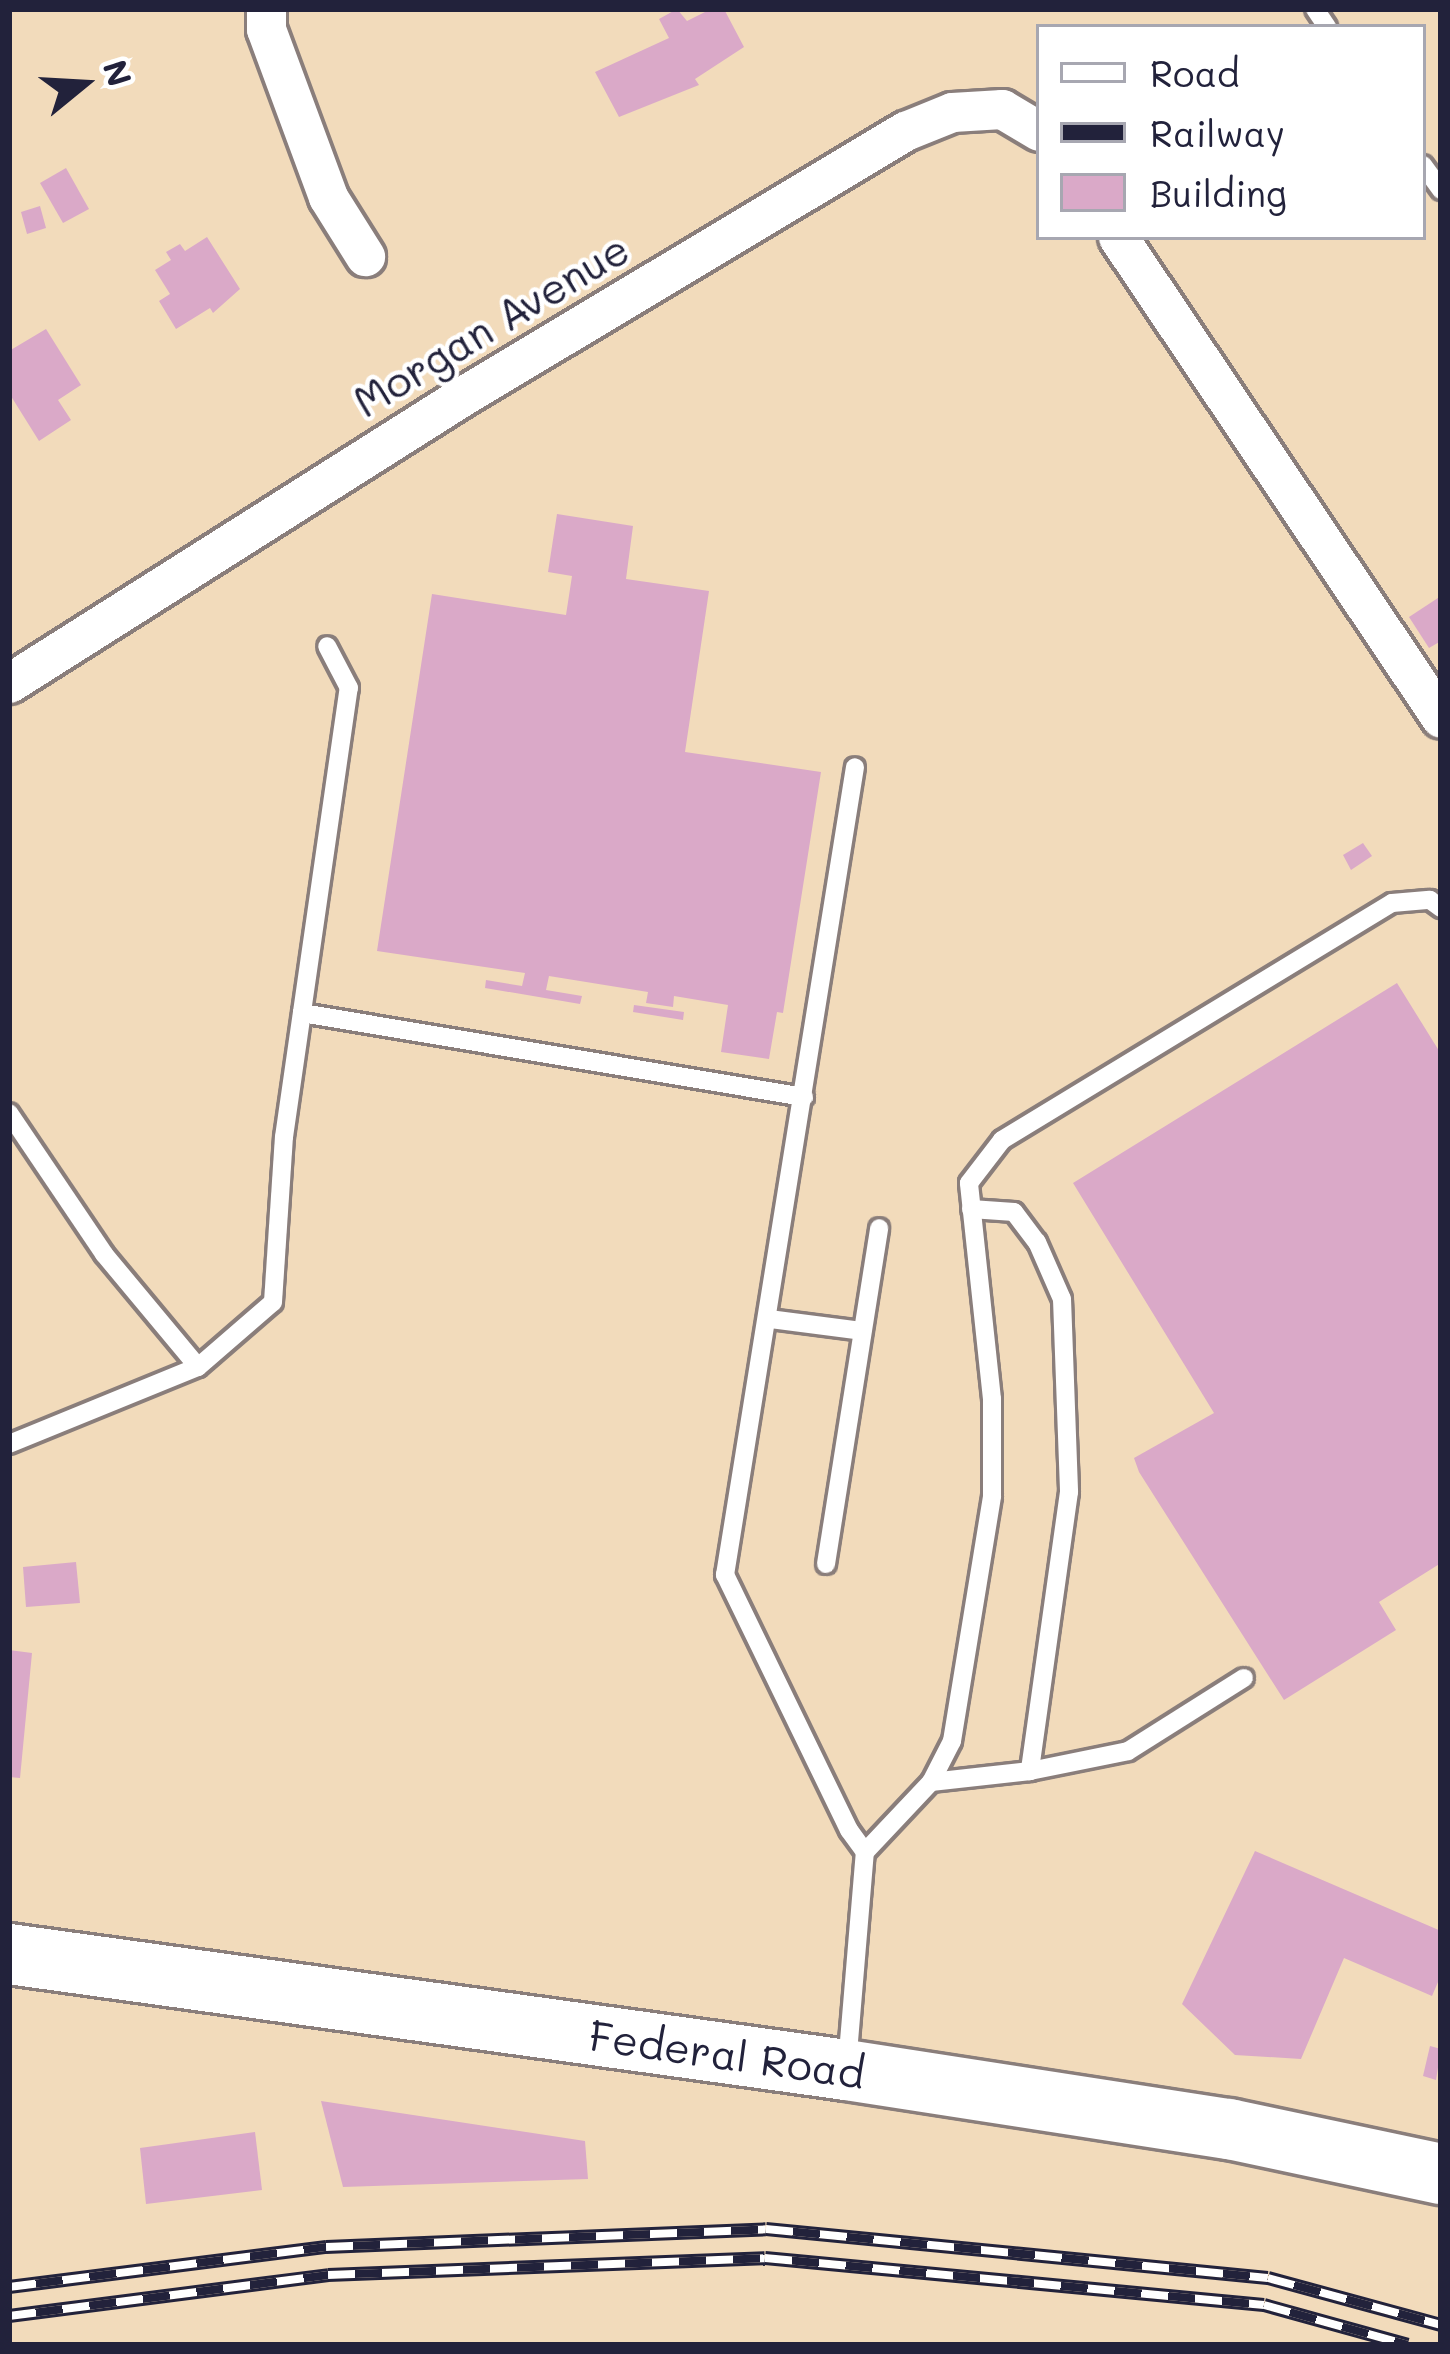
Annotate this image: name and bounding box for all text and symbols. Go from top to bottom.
north arrow [24,24,144,144]
legend [1036,24,1426,240]
text: Road [1150,49,1240,96]
text: N [94,54,143,91]
text: Railway [1150,109,1285,156]
text: Building [1150,169,1287,216]
street label: Morgan Avenue [344,223,638,427]
street label: Federal Road [586,2010,868,2098]

